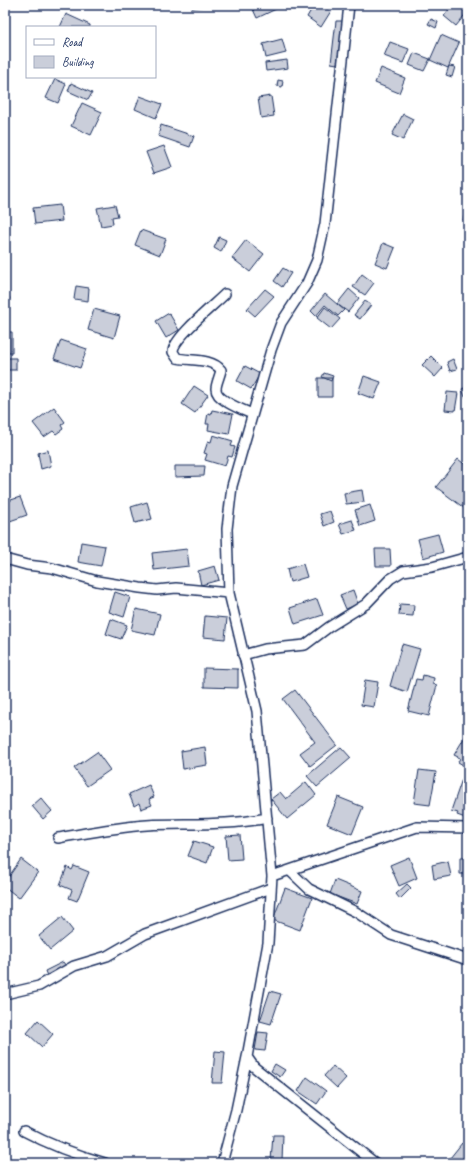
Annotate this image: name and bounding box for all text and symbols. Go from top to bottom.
legend [26,26,156,78]
text: Road [62,34,84,50]
text: Building [62,54,94,70]

